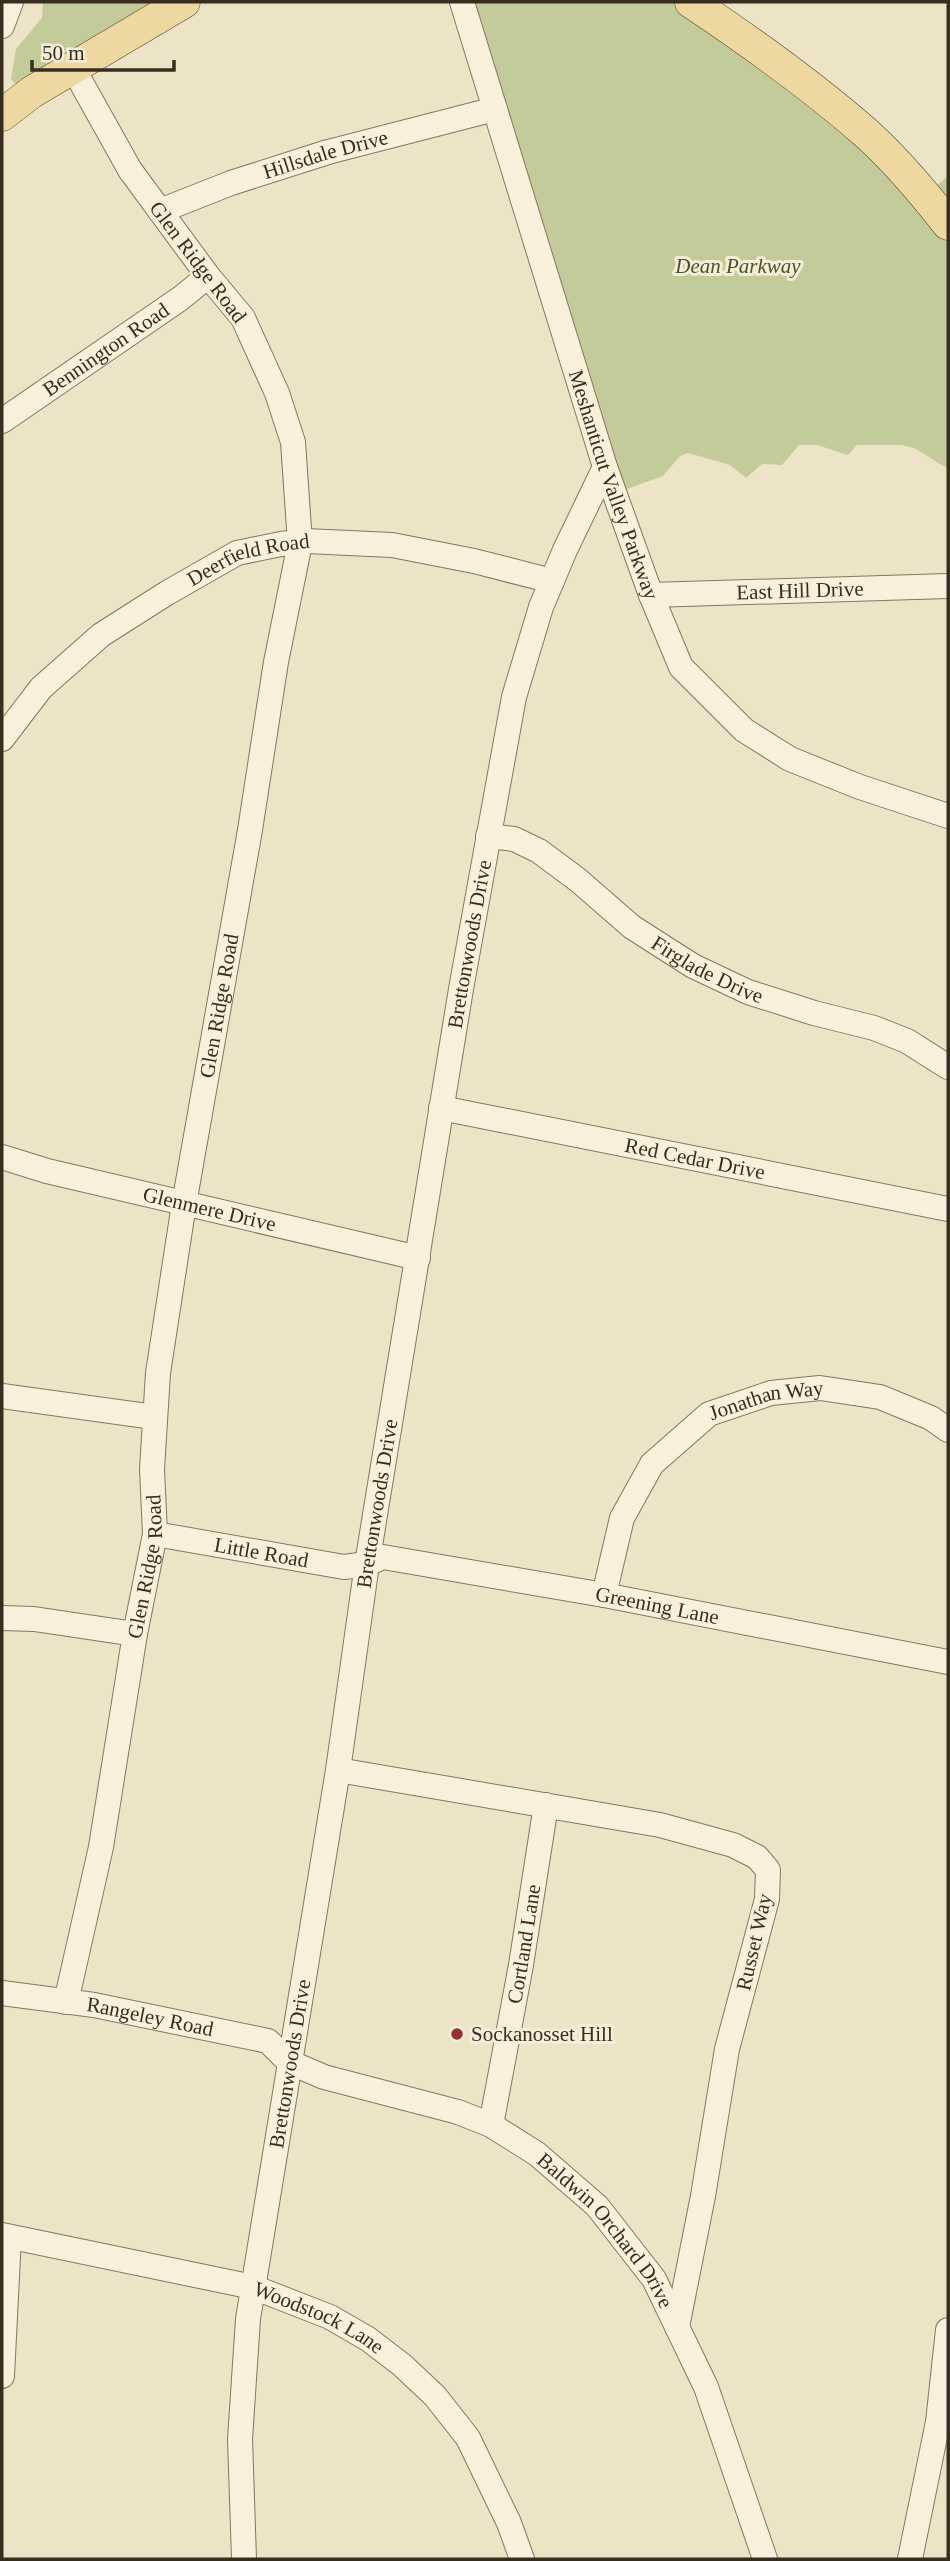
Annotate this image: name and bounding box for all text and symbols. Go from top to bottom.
scale bar [32,28,173,72]
text: 50 m [42,41,85,65]
street label: Hillsdale Drive [260,125,390,184]
street label: Glen Ridge Road [145,197,252,328]
park label: Dean Parkway [674,254,801,278]
street label: Bennington Road [38,298,174,401]
street label: Meshanticut Valley Parkway [564,367,664,603]
street label: Deerfield Road [183,529,311,591]
street label: East Hill Drive [736,577,864,604]
street label: Brettonwoods Drive [443,858,496,1030]
street label: Glen Ridge Road [194,931,244,1080]
street label: Firglade Drive [647,931,766,1008]
street label: Red Cedar Drive [623,1133,767,1184]
street label: Glenmere Drive [141,1182,278,1236]
street label: Jonathan Way [706,1376,825,1425]
street label: Brettonwoods Drive [352,1417,403,1590]
street label: Glen Ridge Road [122,1494,167,1641]
street label: Little Road [212,1533,311,1573]
street label: Greening Lane [594,1582,721,1629]
street label: Cortland Lane [502,1883,545,2006]
street label: Russet Way [731,1891,777,1993]
street label: Brettonwoods Drive [264,1977,316,2150]
street label: Rangeley Road [85,1992,216,2042]
place label: Sockanosset Hill [471,2022,613,2046]
marker: Sockanosset Hill [449,2026,465,2042]
street label: Baldwin Orchard Drive [532,2148,678,2312]
street label: Woodstock Lane [251,2277,389,2359]

